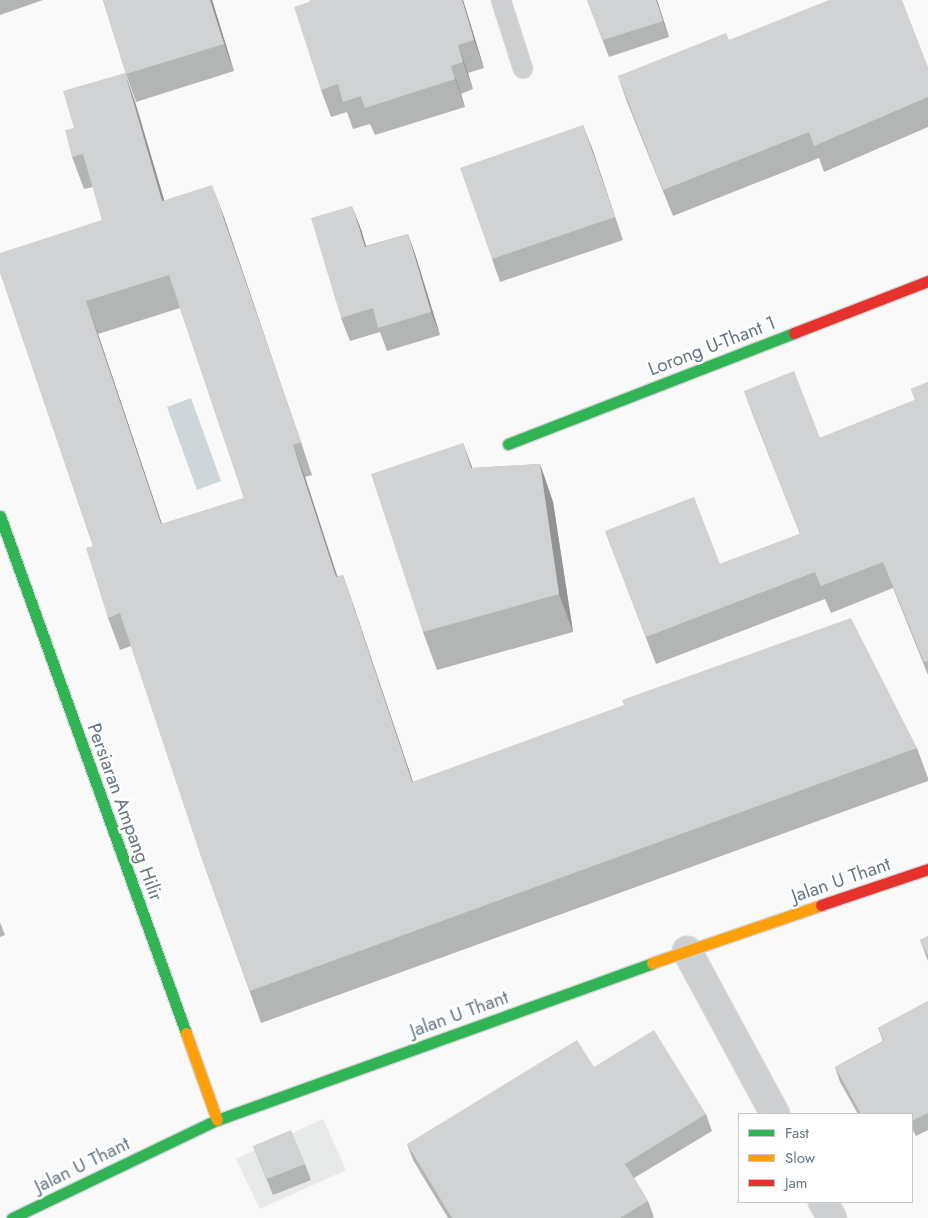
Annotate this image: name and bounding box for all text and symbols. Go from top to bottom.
street label: Lorong U-Thant 1 [645,311,779,381]
street label: Persiaran Ampang Hilir [82,720,168,904]
street label: Jalan U Thant [789,852,893,908]
street label: Jalan U Thant [407,986,511,1042]
legend [738,1113,913,1203]
text: Fast [785,1122,809,1144]
street label: Jalan U Thant [31,1132,133,1198]
text: Slow [785,1147,815,1169]
text: Jam [785,1172,808,1194]

